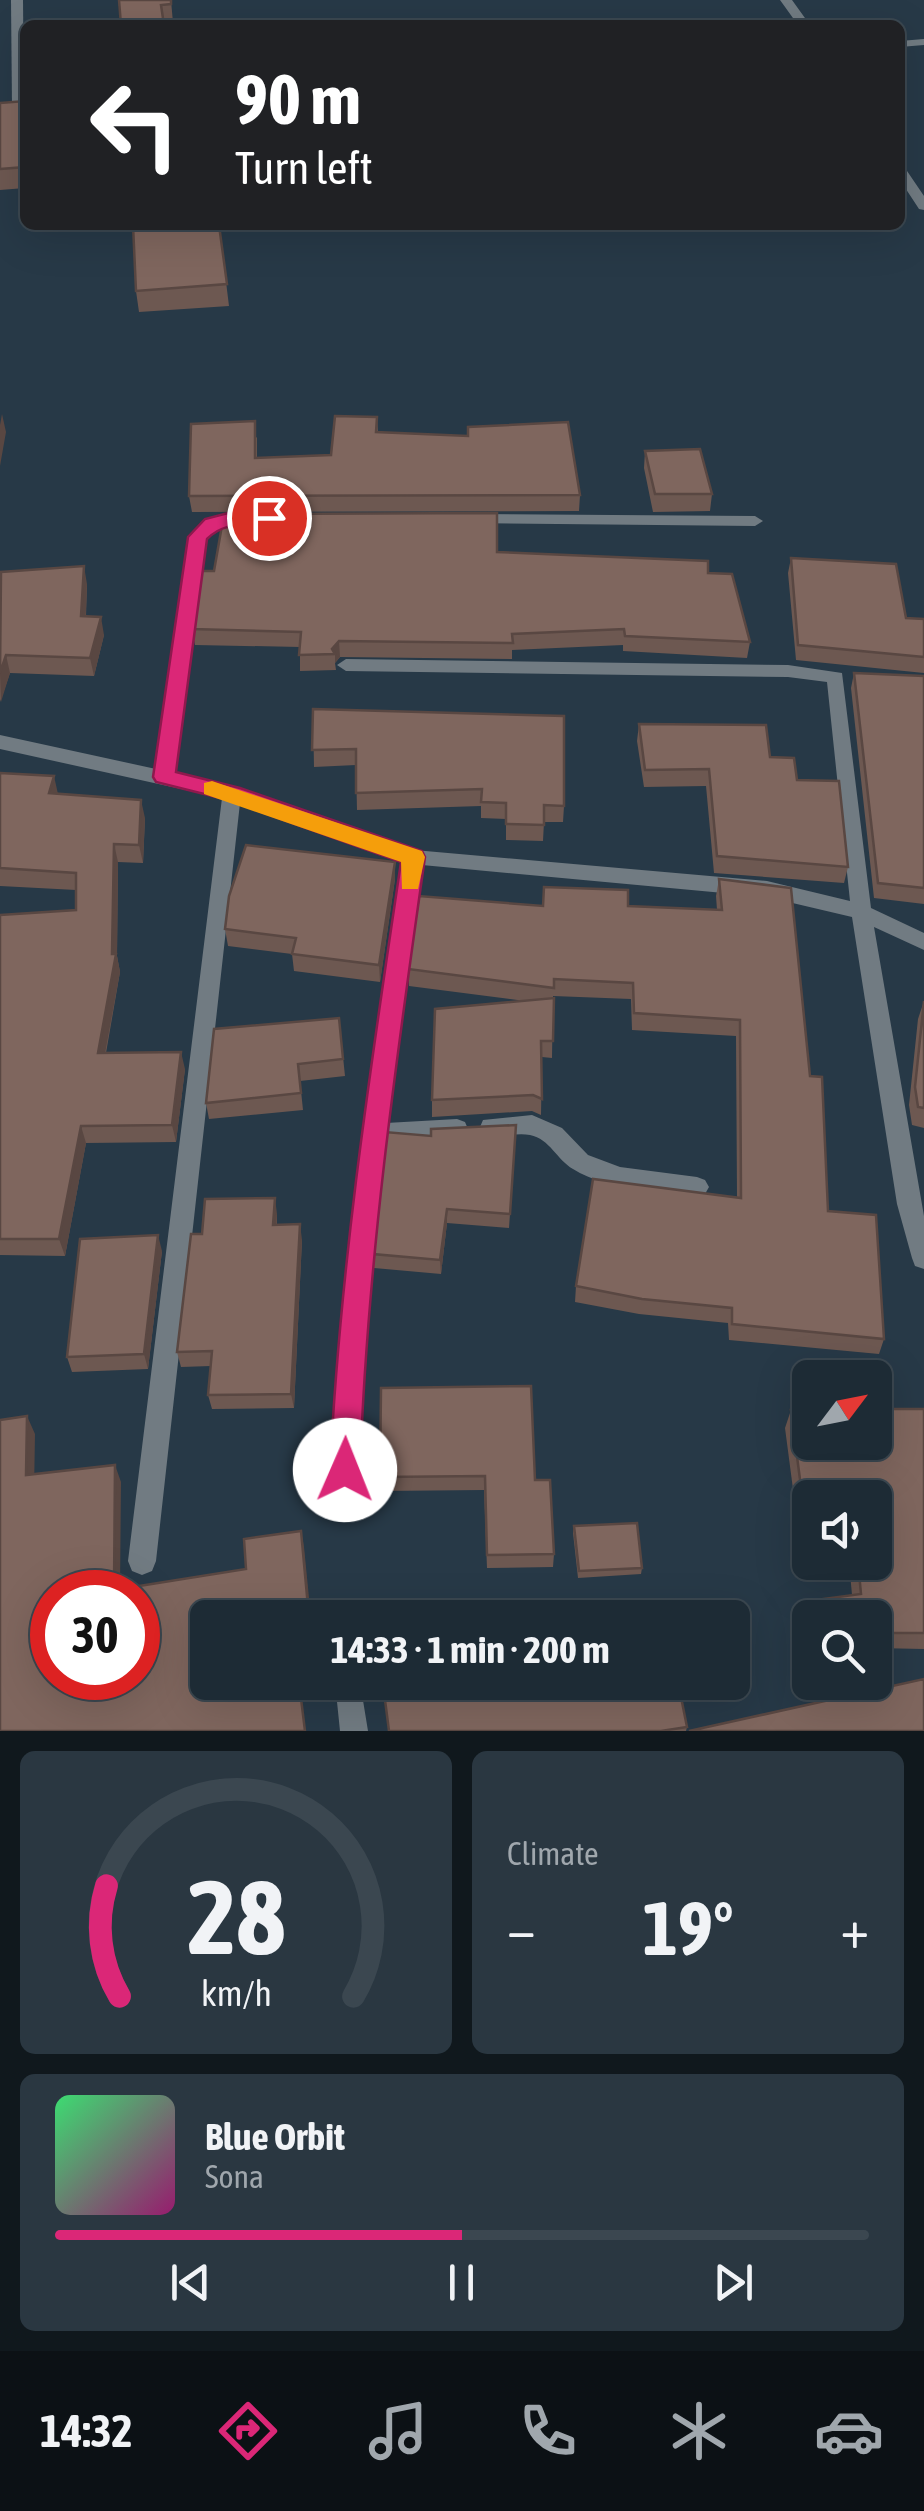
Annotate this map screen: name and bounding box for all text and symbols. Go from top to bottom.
text: 90 m [235,59,361,139]
icon: left [70,60,200,190]
text: Turn left [235,142,373,194]
pin [227,476,312,561]
icon: arrive [242,491,297,546]
north arrow [792,1360,892,1460]
map controls [792,1360,892,1700]
position arrow [293,1418,397,1522]
button: sound [792,1480,892,1580]
speed limit sign: 30 [30,1570,160,1700]
button: search [792,1600,892,1700]
text: 14:33 · 1 min · 200 m [330,1628,610,1671]
text: Climate [507,1835,599,1872]
text: 28 [187,1857,285,1976]
text: 19° [642,1885,734,1971]
text: − [507,1897,536,1960]
text: + [840,1897,869,1960]
text: km/h [201,1973,271,2014]
text: Blue Orbit [205,2115,345,2158]
text: Sona [205,2158,264,2195]
icon: previous [163,2255,218,2310]
icon: pause [434,2255,489,2310]
icon: next [706,2255,761,2310]
icon: directions [213,2396,283,2466]
icon: music [363,2396,433,2466]
icon: phone [513,2396,583,2466]
icon: climate [664,2396,734,2466]
icon: car [814,2396,884,2466]
text: 14:32 [40,2405,133,2457]

